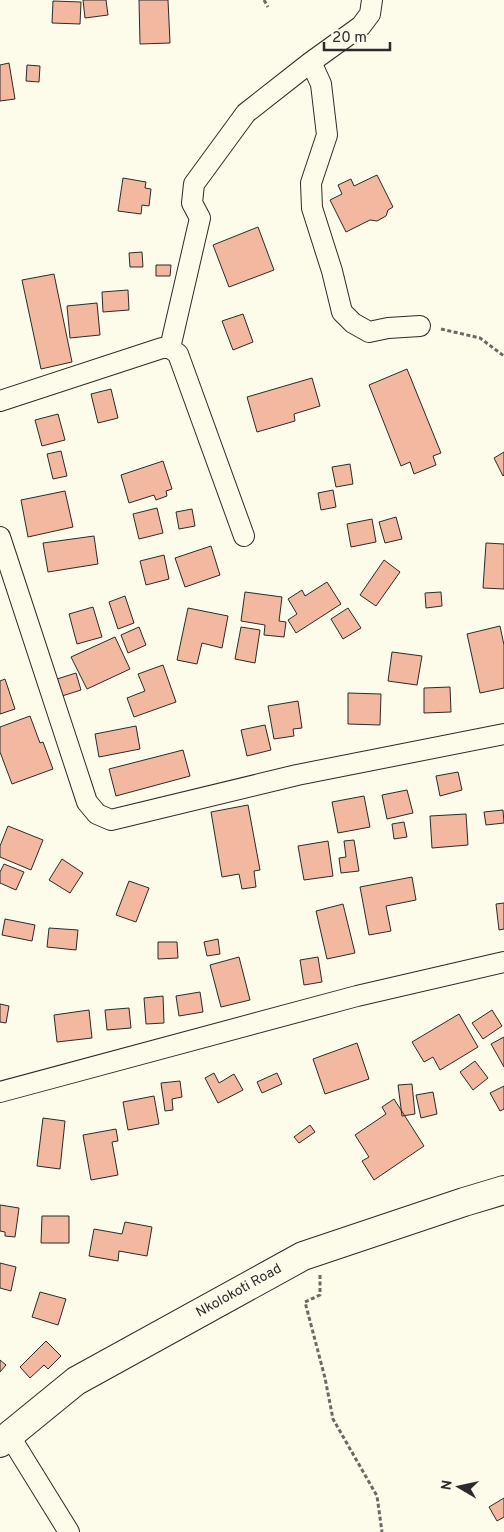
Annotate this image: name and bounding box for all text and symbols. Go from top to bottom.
scale bar [324,20,390,52]
text: 20 m [332,29,367,48]
street label: Nkolokoti Road [193,1260,285,1322]
north arrow [434,1462,484,1512]
text: N [438,1479,457,1492]

